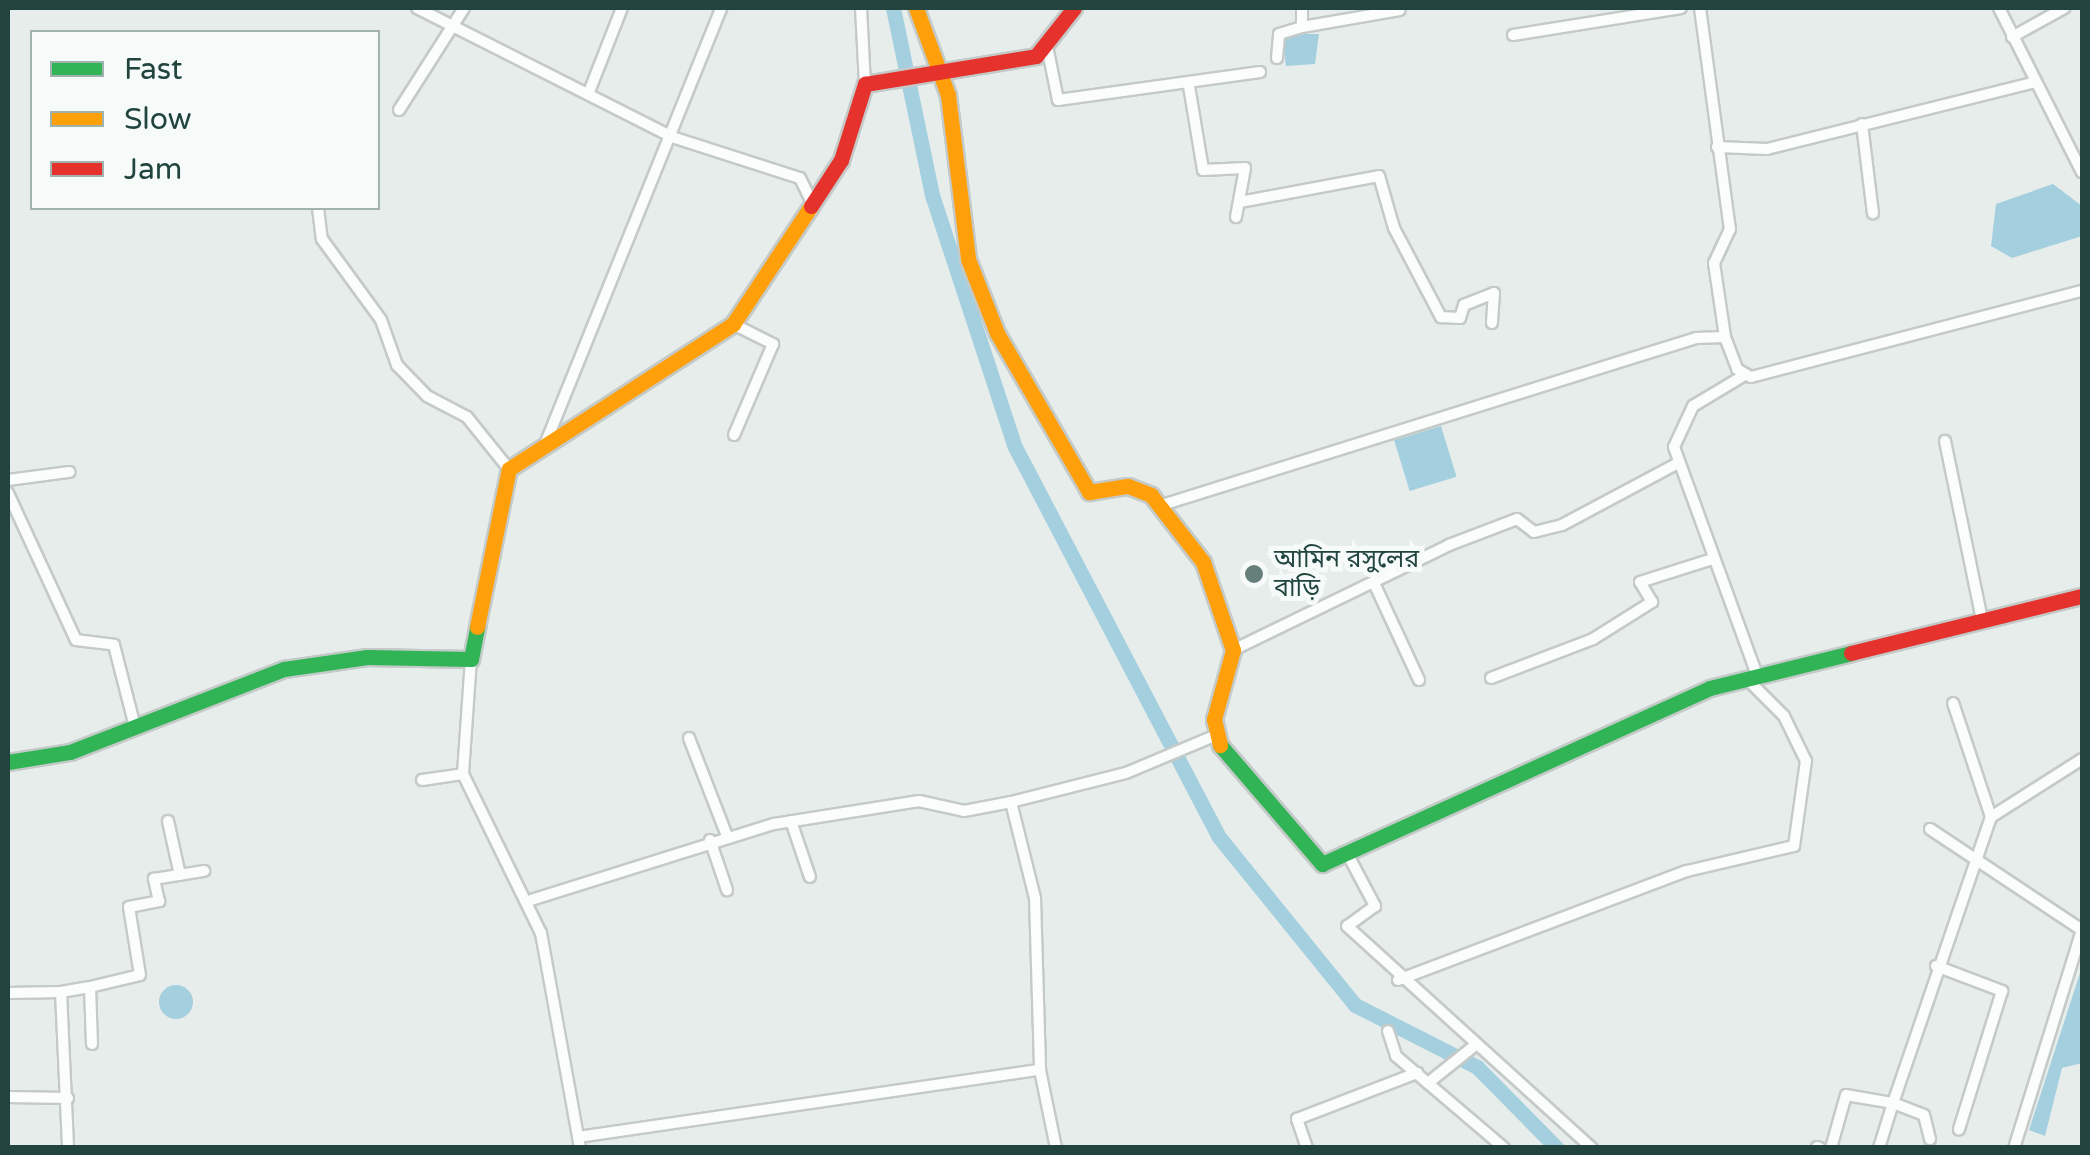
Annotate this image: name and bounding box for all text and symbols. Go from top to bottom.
legend [30,30,380,210]
text: Fast [124,51,183,88]
text: Slow [124,101,192,138]
text: Jam [124,151,182,188]
place label: আমিন রসুলের বাড়ি [1274,545,1419,604]
marker: আমিন রসুলের বাড়ি [1243,563,1265,585]

